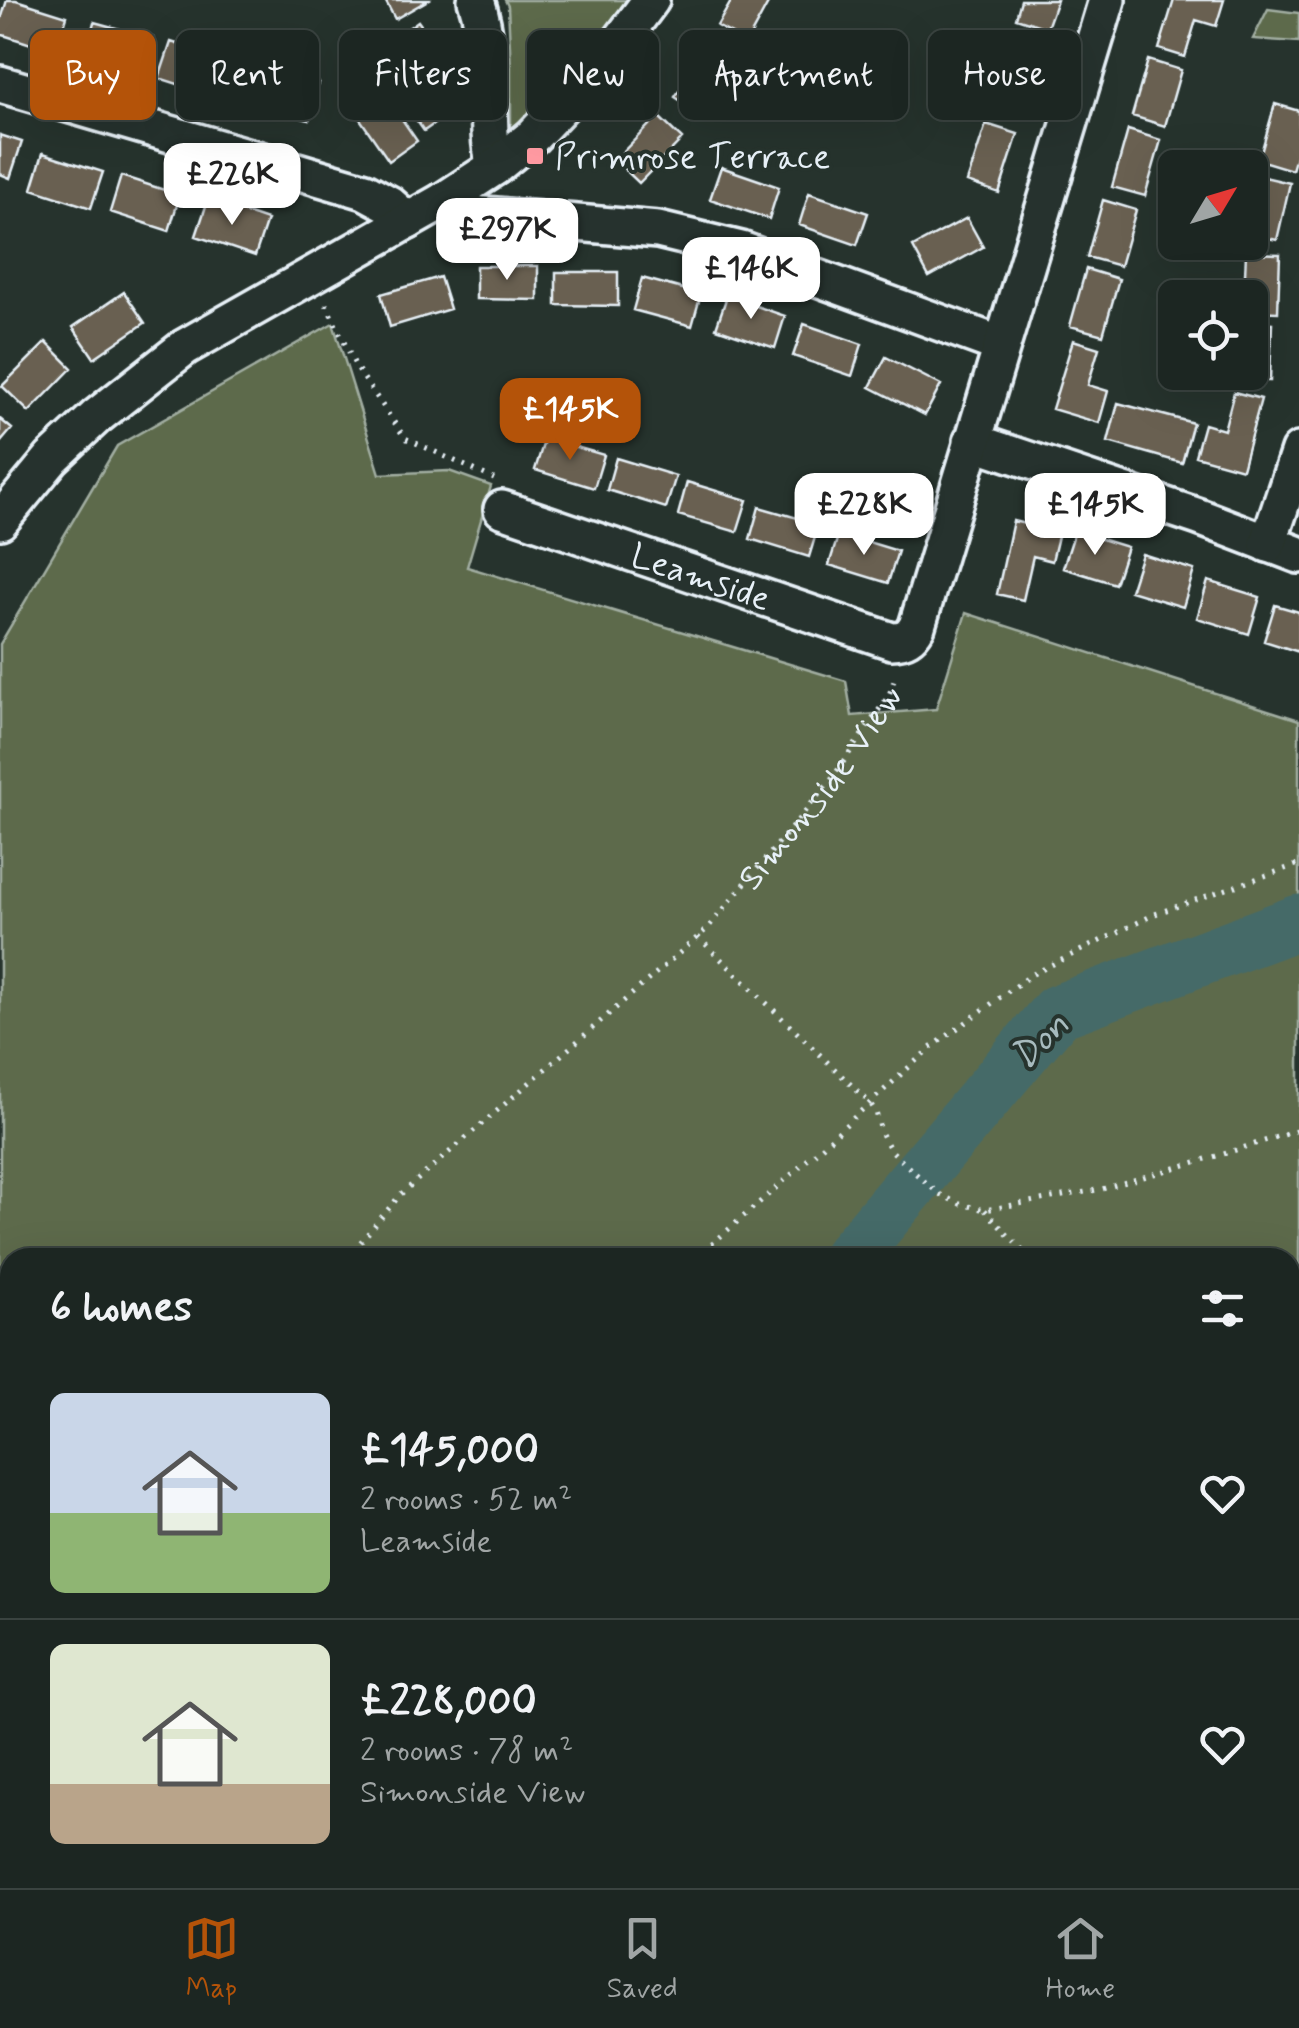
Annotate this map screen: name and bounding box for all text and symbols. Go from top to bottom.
chip: Buy [30,30,156,120]
chip: Rent [176,30,319,120]
chip: Filters [339,30,507,120]
chip: New [527,30,659,120]
chip: Apartment [679,30,908,120]
chip: House [928,30,1081,120]
place label: Primrose Terrace [555,135,830,181]
pin: £226K [162,143,302,228]
marker: Primrose Terrace [524,145,546,167]
north arrow [1158,150,1268,260]
map controls [1158,150,1268,390]
text: £226K [186,154,278,196]
pin: £297K [437,198,577,283]
text: £297K [458,209,556,251]
pin: £146K [681,237,821,322]
text: £146K [704,248,798,290]
button: locate [1158,280,1268,390]
pin: £145K [500,378,640,463]
text: £145K [522,389,618,431]
pin: £228K [794,473,934,558]
pin: £145K [1025,473,1165,558]
text: £228K [817,484,911,526]
text: £145K [1047,484,1143,526]
street label: Leamside [624,533,776,623]
street label: Simonside View [728,677,914,900]
water label: Don [1001,1002,1081,1082]
text: 6 homes [50,1281,193,1336]
icon: filters [1195,1281,1250,1336]
text: £145,000 [360,1424,539,1479]
icon: home [130,1433,250,1553]
icon: heart [1195,1466,1250,1521]
text: 2 rooms · 52 m² [360,1479,572,1521]
text: Leamside [360,1521,492,1563]
text: £228,000 [360,1675,537,1730]
icon: home [130,1684,250,1804]
icon: heart [1195,1717,1250,1772]
text: 2 rooms · 78 m² [360,1730,573,1772]
text: Simonside View [360,1772,585,1814]
tab: Map [184,1911,239,2008]
tab: Saved [607,1911,678,2008]
tab: Home [1045,1911,1115,2008]

